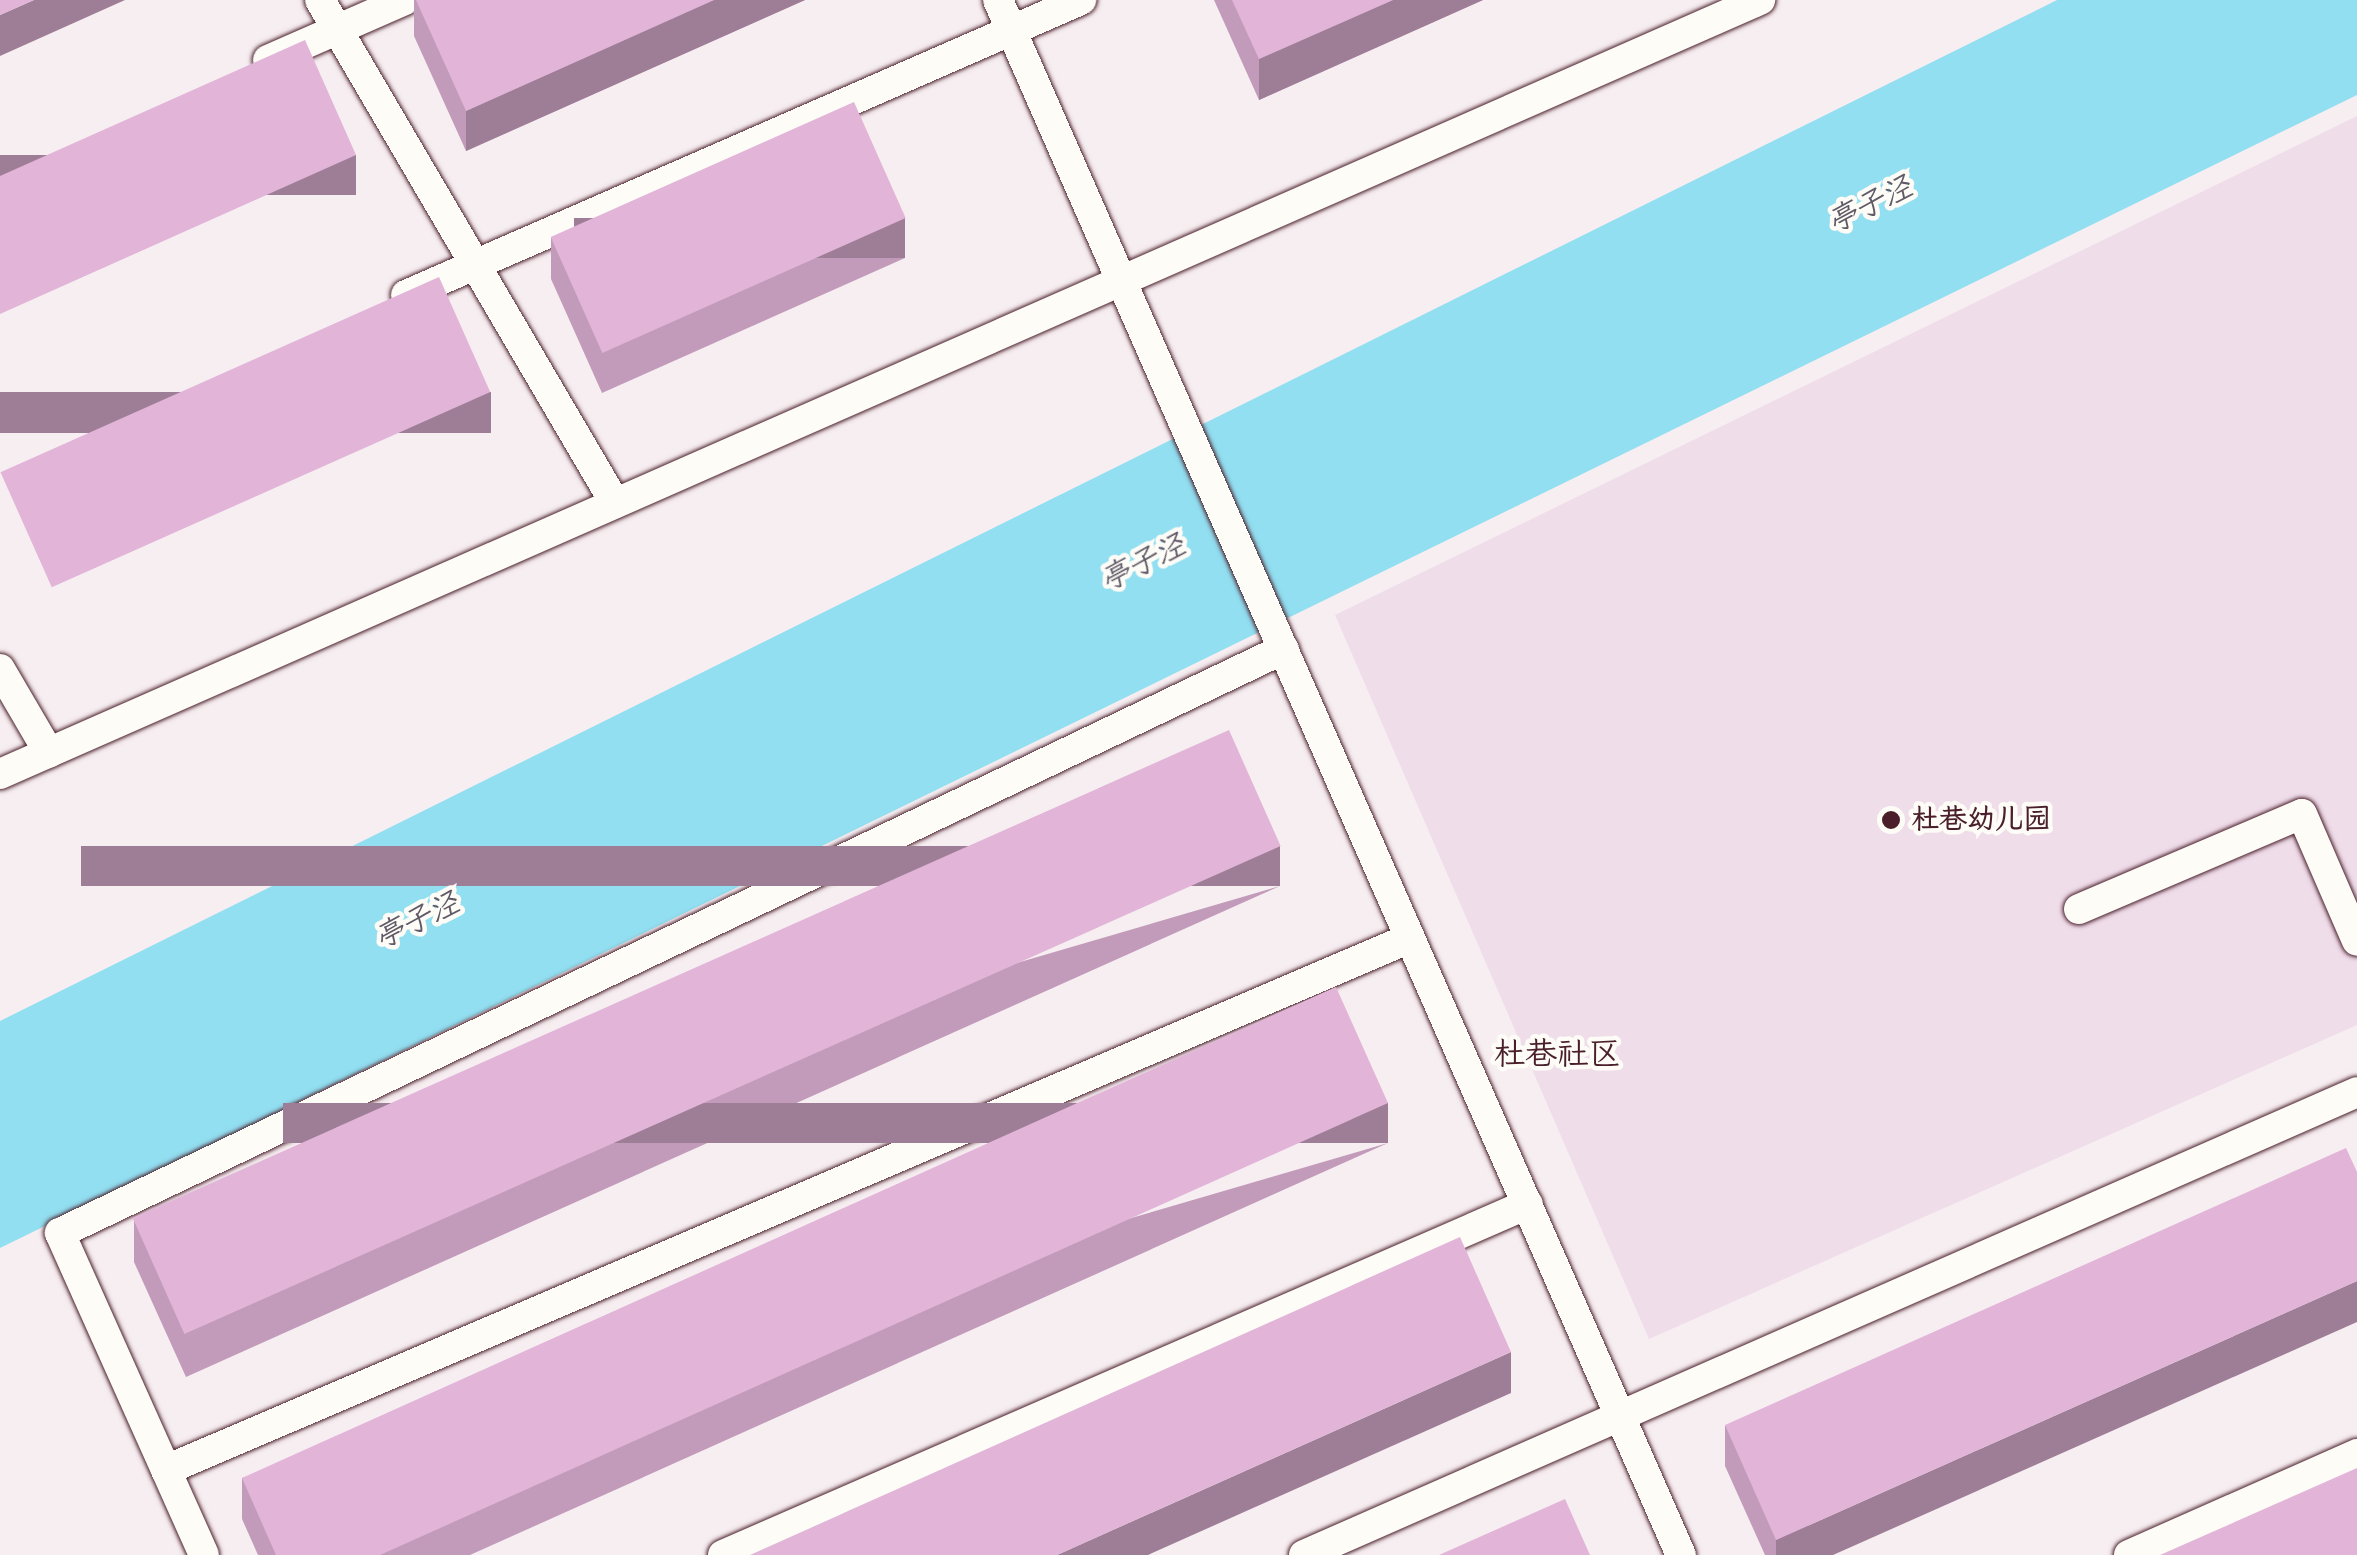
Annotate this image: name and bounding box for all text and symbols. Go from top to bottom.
water label: 亭子泾 [1822,169,1918,241]
water label: 亭子泾 [1095,527,1191,599]
place label: 杜巷幼儿园 [1911,803,2051,837]
marker: 杜巷幼儿园 [1880,809,1902,831]
water label: 亭子泾 [369,885,465,957]
district label: 杜巷社区 [1493,1036,1621,1074]

